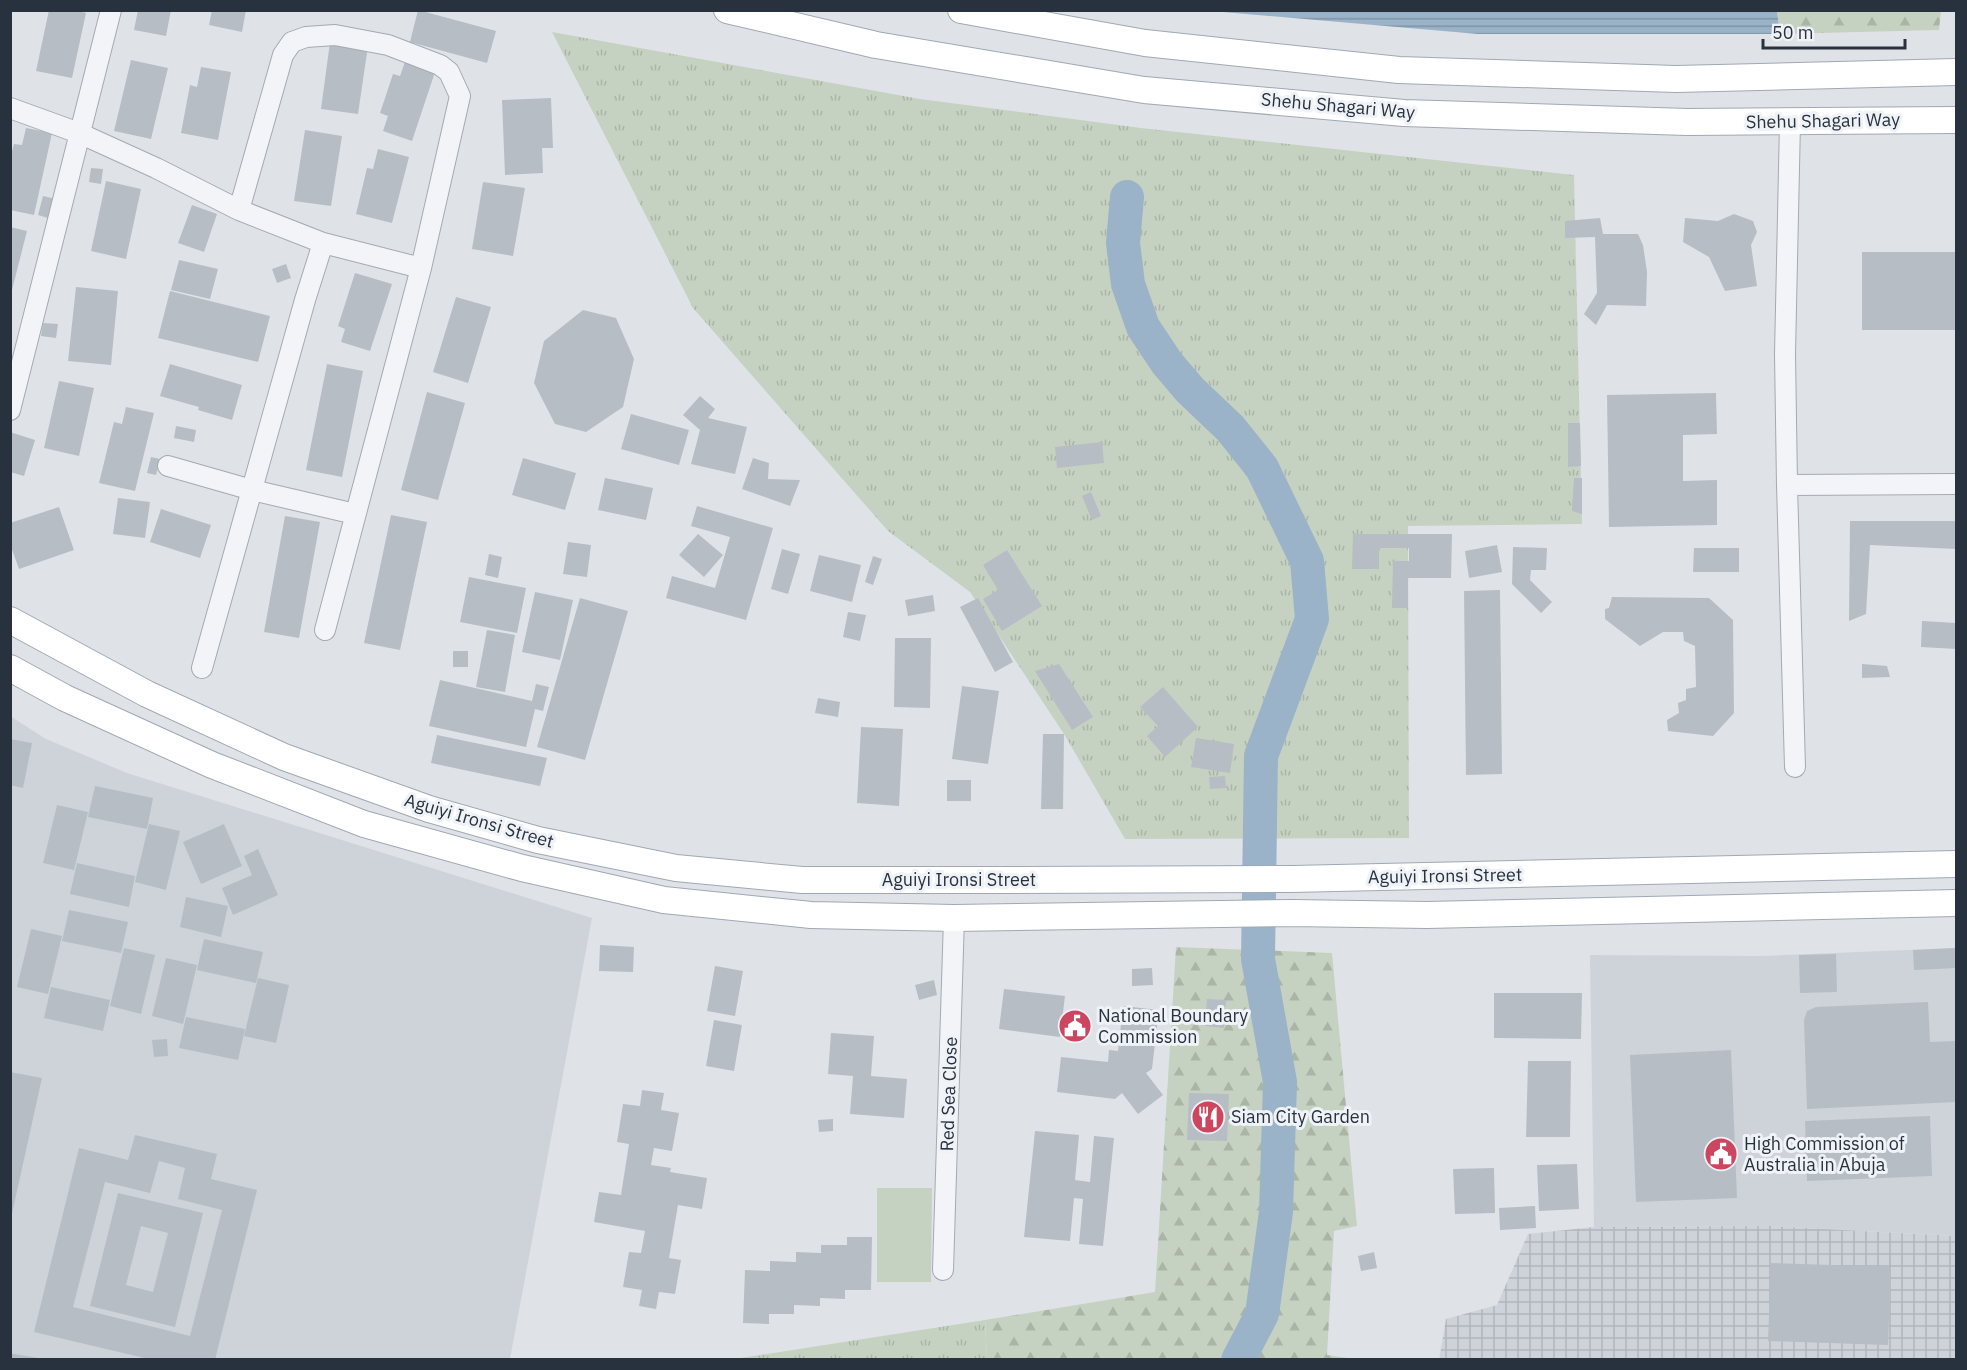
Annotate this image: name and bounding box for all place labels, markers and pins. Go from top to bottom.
place label: National Boundary Commission [1098,1004,1248,1048]
public building icon: National Boundary Commission [1057,1008,1093,1044]
restaurant icon: Siam City Garden [1190,1099,1226,1135]
place label: Siam City Garden [1231,1105,1370,1128]
place label: High Commission of Australia in Abuja [1744,1132,1905,1176]
public building icon: High Commission of Australia in Abuja [1703,1136,1739,1172]

